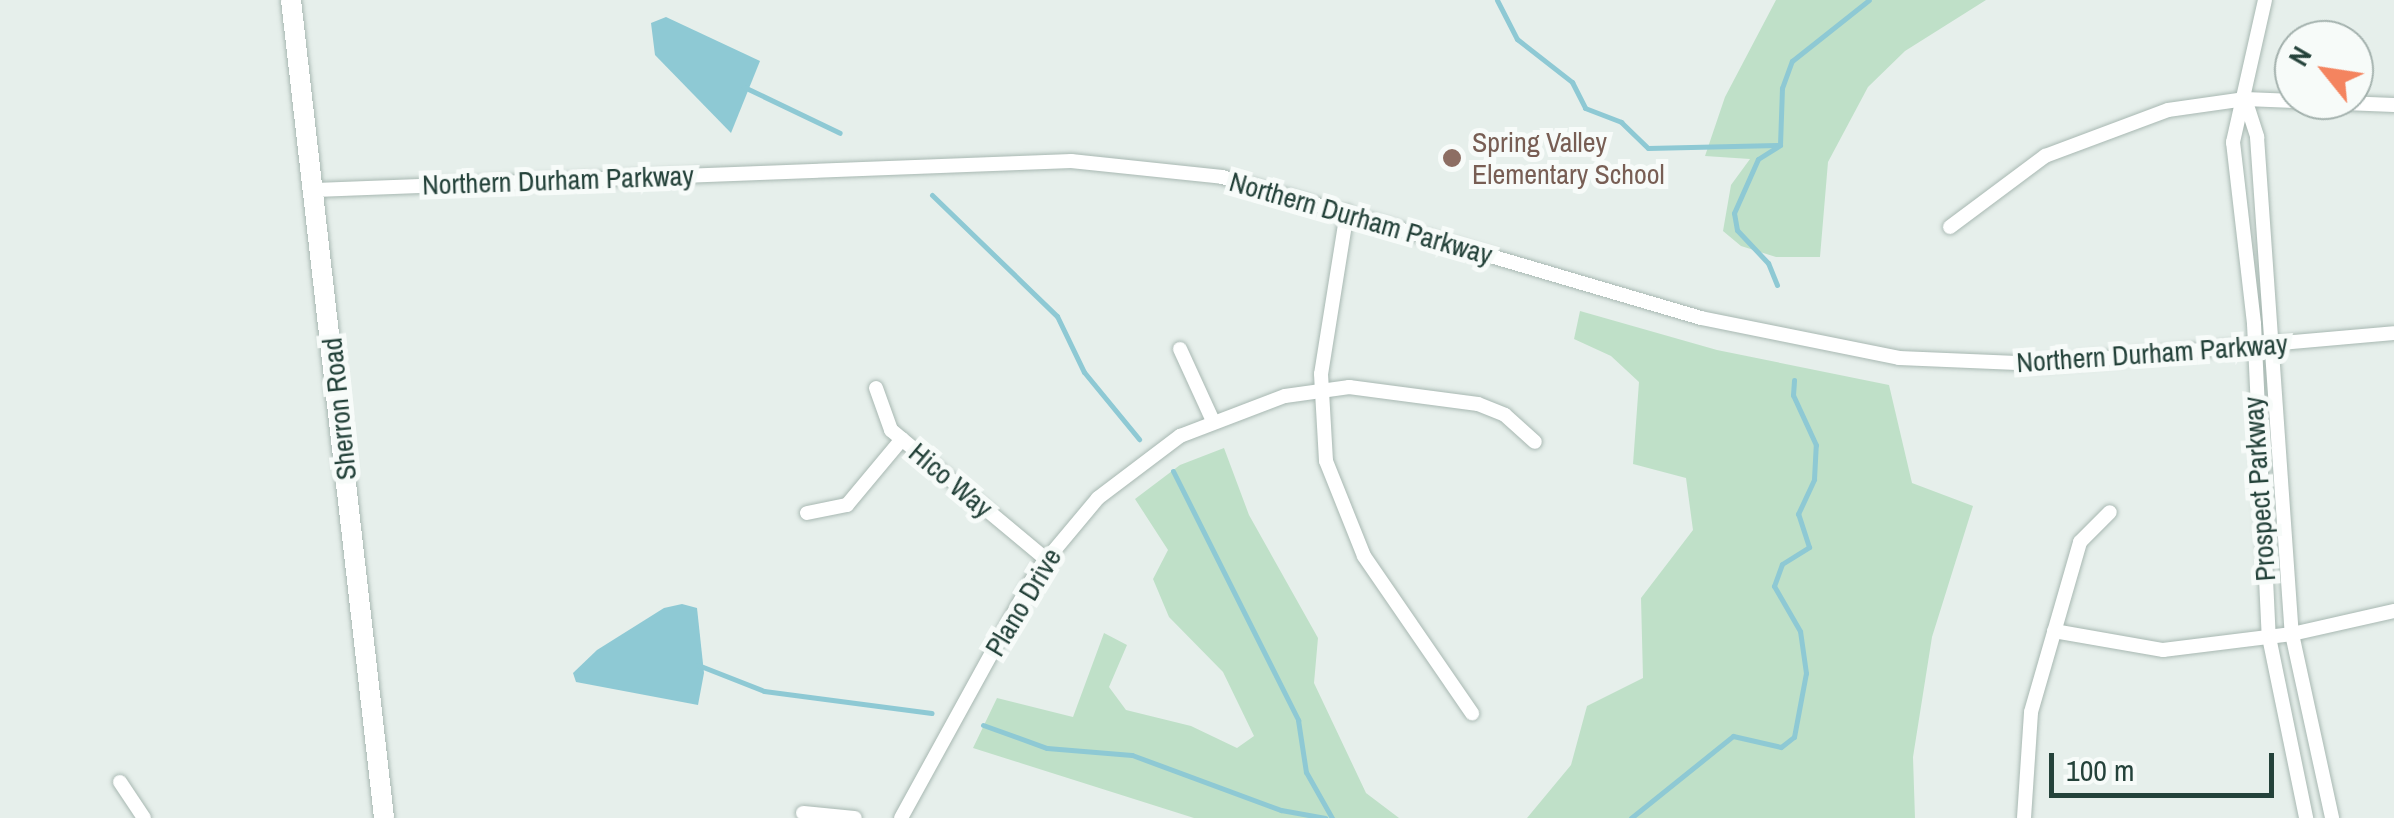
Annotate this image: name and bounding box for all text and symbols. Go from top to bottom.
north arrow [2274,20,2374,120]
text: N [2279,39,2320,73]
place label: Spring Valley Elementary School [1472,125,1665,191]
marker: Spring Valley Elementary School [1441,147,1463,169]
street label: Northern Durham Parkway [422,158,694,202]
street label: Northern Durham Parkway [1226,164,1496,272]
street label: Northern Durham Parkway [2015,327,2289,379]
street label: Sherron Road [315,336,363,482]
street label: Prospect Parkway [2236,396,2282,582]
street label: Hico Way [902,435,1000,525]
street label: Plano Drive [978,542,1068,662]
scale bar [2054,733,2279,795]
text: 100 m [2066,750,2134,790]

